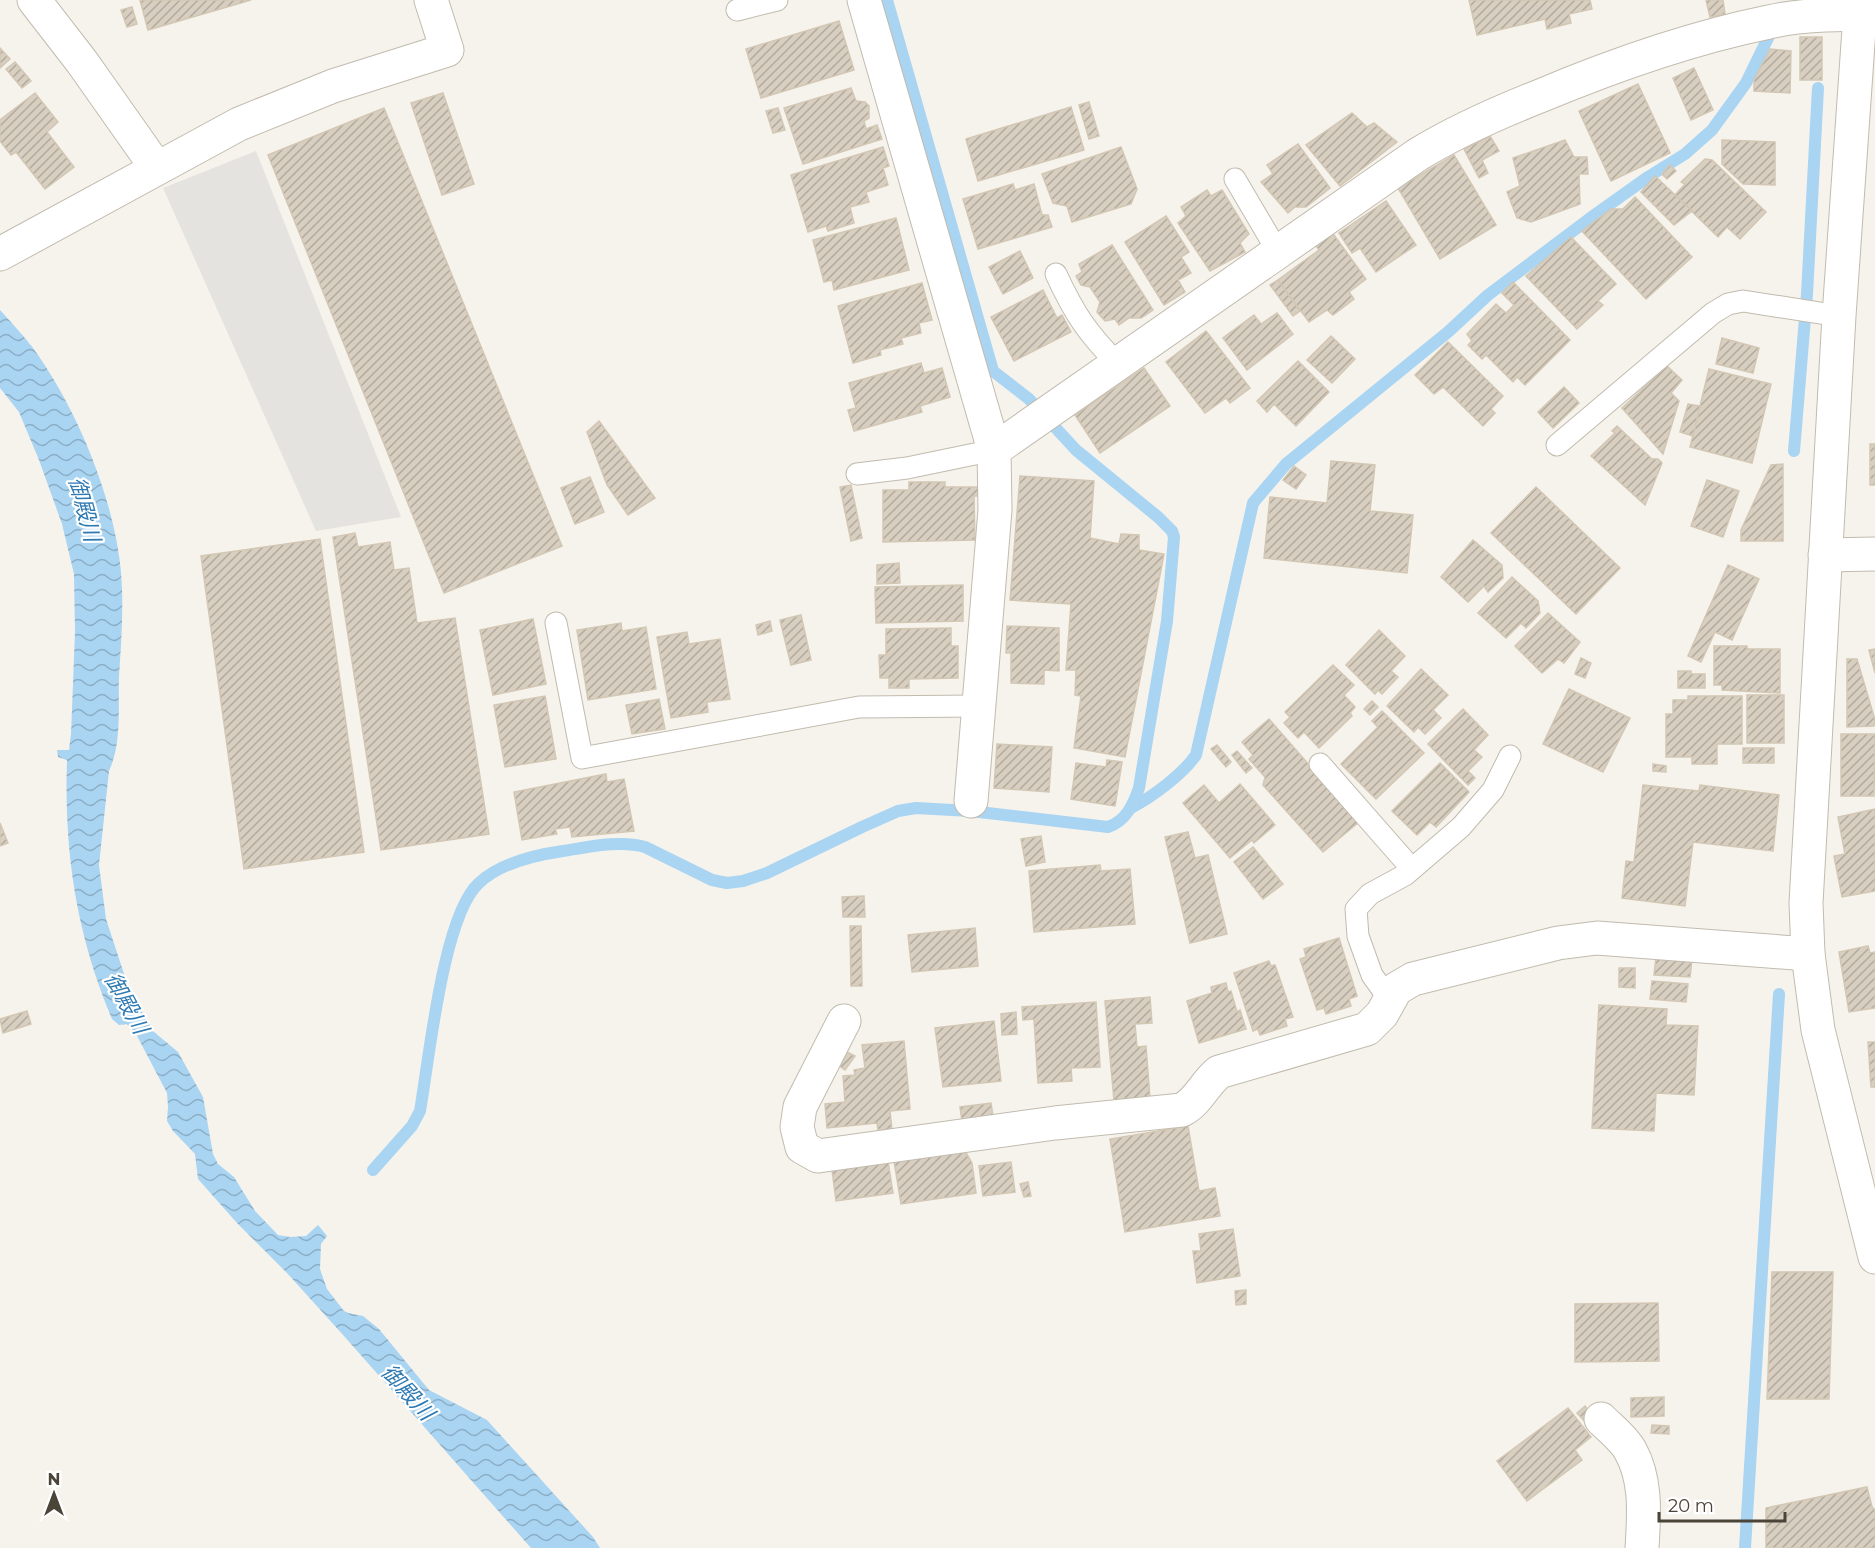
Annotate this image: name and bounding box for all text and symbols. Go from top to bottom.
water label: 御殿川 [63,474,107,546]
water label: 御殿川 [99,968,155,1040]
water label: 御殿川 [376,1359,441,1427]
north arrow [24,1464,84,1524]
text: N [48,1470,60,1489]
scale bar [1659,1485,1785,1523]
text: 20 m [1668,1495,1714,1517]

